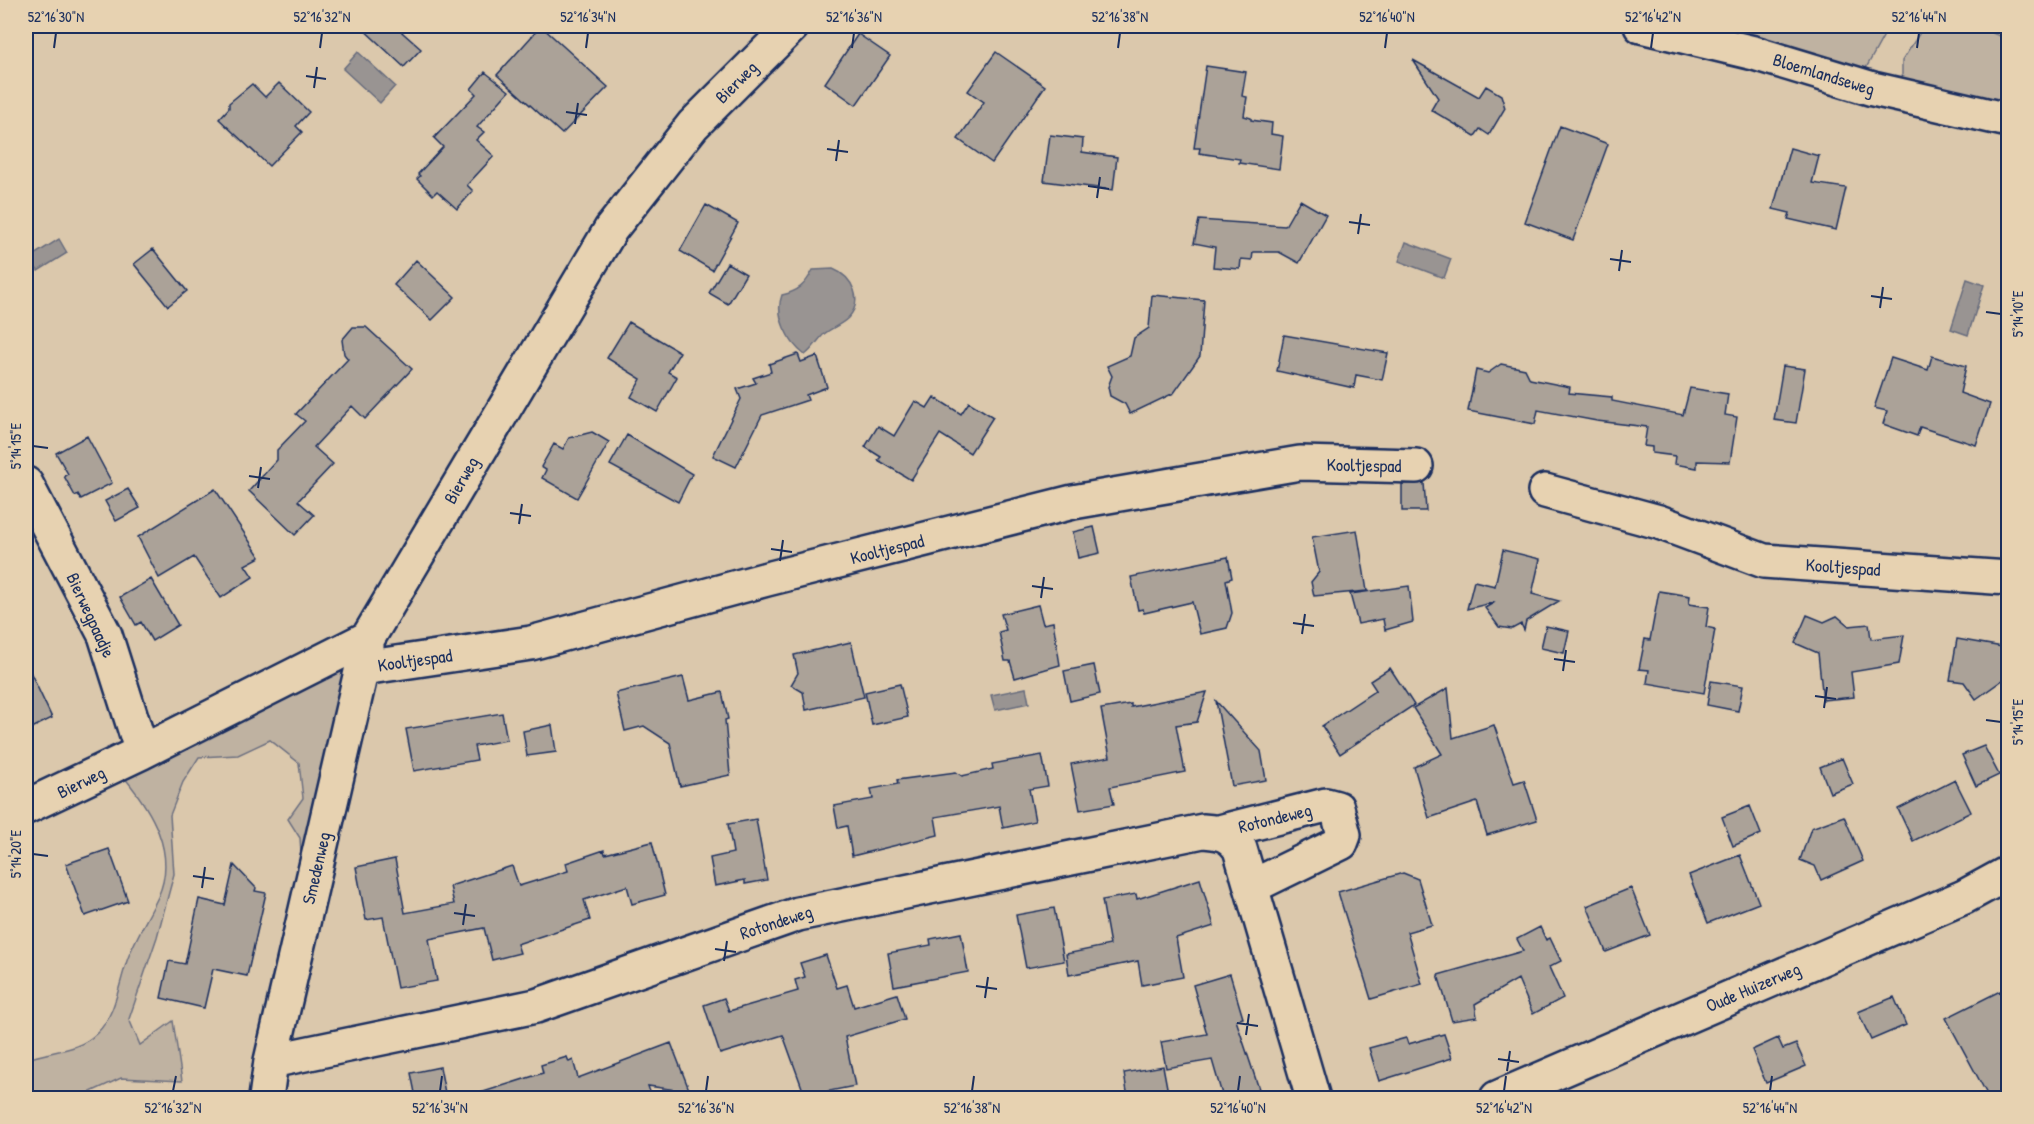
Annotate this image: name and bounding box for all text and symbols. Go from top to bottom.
text: 52°16'30"N [28,6,84,27]
text: 52°16'32"N [293,6,351,27]
text: 52°16'34"N [560,6,616,27]
text: 52°16'36"N [826,6,882,27]
text: 52°16'38"N [1092,6,1148,27]
text: 52°16'40"N [1359,6,1415,27]
text: 52°16'42"N [1625,6,1681,27]
text: 52°16'44"N [1892,6,1946,27]
street label: Bloemlandseweg [1770,47,1878,101]
street label: Bierweg [709,55,763,109]
text: 5°14'10"E [2007,290,2028,337]
text: 5°14'15"E [5,422,26,469]
street label: Bierweg [437,452,485,508]
street label: Kooltjespad [1326,452,1402,478]
street label: Kooltjespad [848,528,926,570]
street label: Kooltjespad [1805,552,1881,582]
street label: Bierwegpaadje [60,568,122,662]
street label: Kooltjespad [376,642,454,678]
text: 5°14'15"E [2007,698,2028,745]
street label: Bierweg [53,760,109,804]
street label: Rotondeweg [1236,797,1314,839]
street label: Smedenweg [296,829,336,907]
text: 5°14'20"E [5,830,26,878]
street label: Rotondeweg [737,899,815,945]
street label: Oude Huizerweg [1702,956,1804,1018]
text: 52°16'32"N [144,1097,202,1118]
text: 52°16'34"N [412,1097,468,1118]
text: 52°16'36"N [678,1097,734,1118]
text: 52°16'38"N [944,1097,1000,1118]
text: 52°16'40"N [1210,1097,1266,1118]
text: 52°16'42"N [1476,1097,1532,1118]
text: 52°16'44"N [1743,1097,1797,1118]

